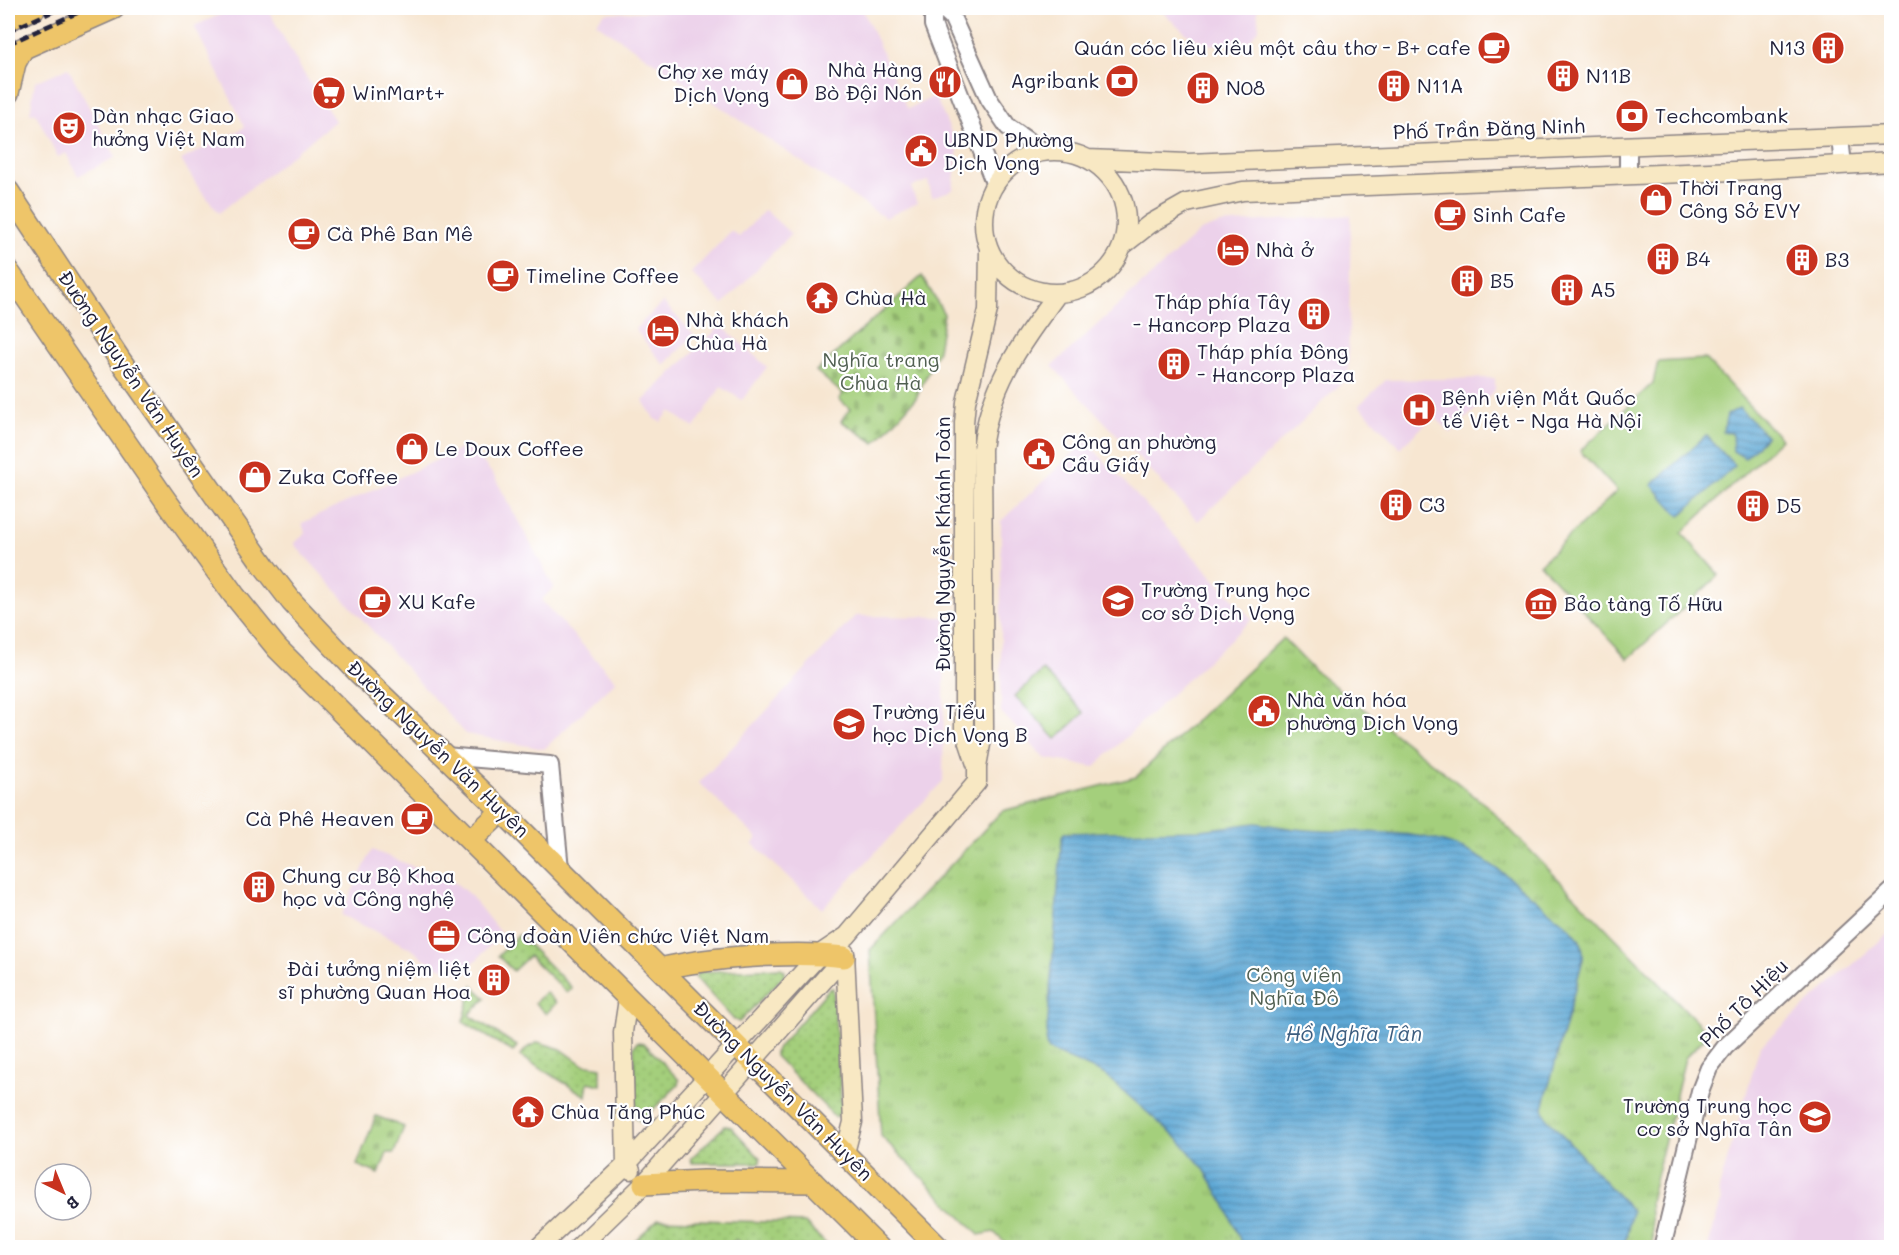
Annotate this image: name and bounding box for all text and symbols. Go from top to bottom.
cafe icon: Quán cóc liêu xiêu một câu thơ - B+ cafe [1476,30,1512,66]
building icon: N13 [1810,30,1846,66]
place label: Quán cóc liêu xiêu một câu thơ - B+ cafe [1074,34,1471,60]
place label: N13 [1770,34,1805,60]
place label: Nhà Hàng Bò Đội Nón [815,56,922,105]
place label: Chợ xe máy Dịch Vọng [657,58,769,107]
building icon: N11B [1545,58,1581,94]
place label: N11B [1586,62,1631,88]
bank icon: Agribank [1104,63,1140,99]
restaurant icon: Nhà Hàng Bò Đội Nón [927,64,963,100]
shop icon: Chợ xe máy Dịch Vọng [774,66,810,102]
place label: Agribank [1011,67,1099,93]
building icon: N11A [1376,68,1412,104]
building icon: N08 [1185,70,1221,106]
place label: N11A [1417,72,1463,98]
place label: N08 [1226,74,1265,100]
supermarket icon: WinMart+ [311,75,347,111]
place label: WinMart+ [352,79,445,105]
bank icon: Techcombank [1614,98,1650,134]
place label: Dàn nhạc Giao hưởng Việt Nam [92,102,245,151]
place label: Techcombank [1655,102,1788,128]
theatre icon: Dàn nhạc Giao hưởng Việt Nam [51,110,87,146]
street label: Phố Trần Đăng Ninh [1393,112,1585,144]
place label: UBND Phường Dịch Vọng [944,126,1074,175]
public building icon: UBND Phường Dịch Vọng [903,133,939,169]
place label: Thời Trang Công Sở EVY [1679,174,1801,223]
shop icon: Thời Trang Công Sở EVY [1638,182,1674,218]
cafe icon: Sinh Cafe [1432,197,1468,233]
place label: Sinh Cafe [1473,201,1566,227]
cafe icon: Cà Phê Ban Mê [286,216,322,252]
place label: Cà Phê Ban Mê [327,220,473,246]
hotel icon: Nhà ở [1215,232,1251,268]
place label: Nhà ở [1256,236,1314,262]
building icon: B4 [1645,241,1681,277]
building icon: B3 [1784,242,1820,278]
place label: B4 [1686,245,1710,271]
place label: B3 [1825,246,1849,272]
cafe icon: Timeline Coffee [485,258,521,294]
place label: Timeline Coffee [526,262,679,288]
building icon: B5 [1449,263,1485,299]
street label: Đường Nguyễn Văn Huyên [53,265,211,482]
place label: B5 [1490,267,1514,293]
building icon: A5 [1549,272,1585,308]
place label: A5 [1590,276,1616,302]
temple icon: Chùa Hà [804,280,840,316]
place label: Chùa Hà [845,284,927,310]
place label: Tháp phía Tây - Hancorp Plaza [1133,288,1291,337]
building icon: Tháp phía Tây - Hancorp Plaza [1296,296,1332,332]
place label: Nhà khách Chùa Hà [686,306,788,355]
hotel icon: Nhà khách Chùa Hà [645,313,681,349]
place label: Tháp phía Đông - Hancorp Plaza [1197,338,1355,387]
park label: Nghĩa trang Chùa Hà [823,346,939,395]
building icon: Tháp phía Đông - Hancorp Plaza [1156,346,1192,382]
place label: Bệnh viện Mắt Quốc tế Việt - Nga Hà Nội [1442,384,1642,433]
hospital icon: Bệnh viện Mắt Quốc tế Việt - Nga Hà Nội [1401,392,1437,428]
street label: Đường Nguyễn Khánh Toàn [929,416,955,672]
place label: Công an phường Cầu Giấy [1062,428,1216,477]
shop icon: Le Doux Coffee [394,431,430,467]
place label: Le Doux Coffee [435,435,584,461]
public building icon: Công an phường Cầu Giấy [1021,436,1057,472]
shop icon: Zuka Coffee [237,459,273,495]
place label: Zuka Coffee [278,463,398,489]
building icon: C3 [1378,487,1414,523]
building icon: D5 [1735,488,1771,524]
place label: C3 [1419,491,1445,517]
place label: D5 [1776,492,1801,518]
place label: Trường Trung học cơ sở Dịch Vọng [1141,576,1310,625]
school or university icon: Trường Trung học cơ sở Dịch Vọng [1100,583,1136,619]
cafe icon: XU Kafe [357,584,393,620]
museum icon: Bảo tàng Tố Hữu [1523,586,1559,622]
place label: XU Kafe [398,588,476,614]
place label: Bảo tàng Tố Hữu [1564,590,1723,616]
street label: Đường Nguyễn Văn Huyên [342,654,536,842]
place label: Nhà văn hóa phường Dịch Vọng [1287,686,1458,735]
public building icon: Nhà văn hóa phường Dịch Vọng [1246,693,1282,729]
place label: Trường Tiểu học Dịch Vọng B [872,698,1028,747]
school or university icon: Trường Tiểu học Dịch Vọng B [831,706,867,742]
cafe icon: Cà Phê Heaven [399,801,435,837]
place label: Cà Phê Heaven [245,805,394,831]
place label: Chung cư Bộ Khoa học và Công nghệ [282,862,455,911]
building icon: Chung cư Bộ Khoa học và Công nghệ [241,869,277,905]
office icon: Công đoàn Viên chức Việt Nam [426,918,462,954]
place label: Công đoàn Viên chức Việt Nam [467,922,769,948]
street label: Phố Tô Hiệu [1693,952,1793,1052]
place label: Đài tưởng niệm liệt sĩ phường Quan Hoa [278,955,471,1004]
park label: Công viên Nghĩa Đô [1246,961,1342,1010]
building icon: Đài tưởng niệm liệt sĩ phường Quan Hoa [476,962,512,998]
street label: Đường Nguyễn Văn Huyên [688,995,879,1186]
water label: Hồ Nghĩa Tân [1286,1019,1422,1046]
place label: Trường Trung học cơ sở Nghĩa Tân [1623,1092,1792,1141]
temple icon: Chùa Tăng Phúc [510,1094,546,1130]
place label: Chùa Tăng Phúc [551,1098,705,1124]
school or university icon: Trường Trung học cơ sở Nghĩa Tân [1797,1099,1833,1135]
north arrow [33,1162,93,1222]
text: B [62,1192,85,1215]

